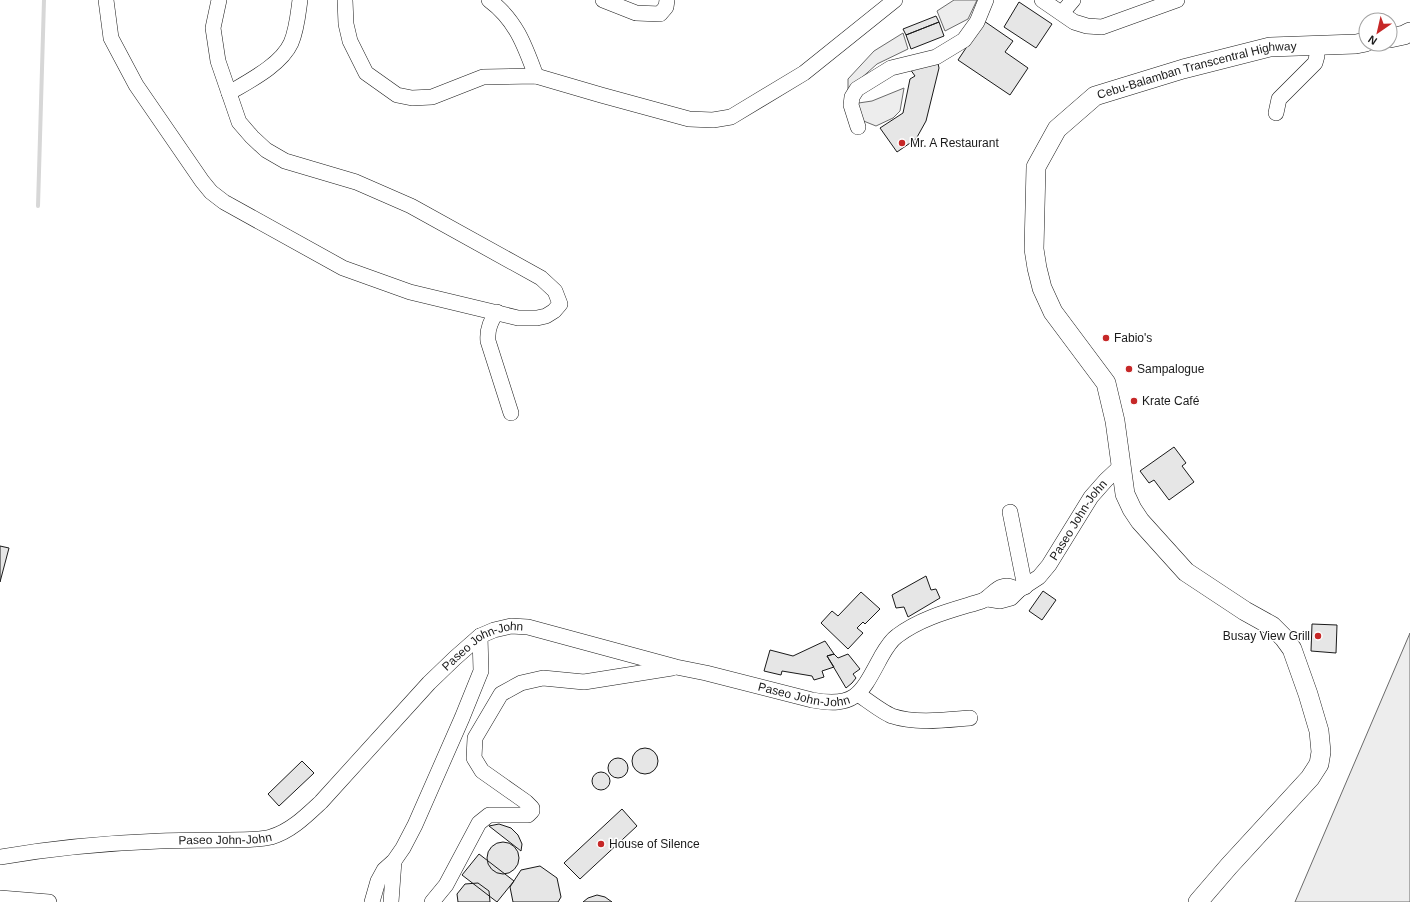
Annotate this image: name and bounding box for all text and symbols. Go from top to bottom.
north arrow [1358,12,1398,52]
text: N [1366,33,1379,47]
street label: Cebu-Balamban Transcentral Highway [1095,39,1297,102]
place label: Mr. A Restaurant [910,136,999,150]
marker: Mr. A Restaurant [897,138,907,148]
place label: Fabio's [1114,331,1152,345]
marker: Fabio's [1101,333,1111,343]
place label: Sampalogue [1137,362,1205,376]
marker: Sampalogue [1124,364,1134,374]
place label: Krate Café [1142,394,1200,408]
marker: Krate Café [1129,396,1139,406]
street label: Paseo John-John [1047,477,1110,563]
street label: Paseo John-John [439,619,524,674]
place label: Busay View Grill [1223,629,1310,643]
marker: Busay View Grill [1313,631,1323,641]
street label: Paseo John-John [756,680,852,709]
street label: Paseo John-John [178,830,273,847]
place label: House of Silence [609,837,700,851]
marker: House of Silence [596,839,606,849]

